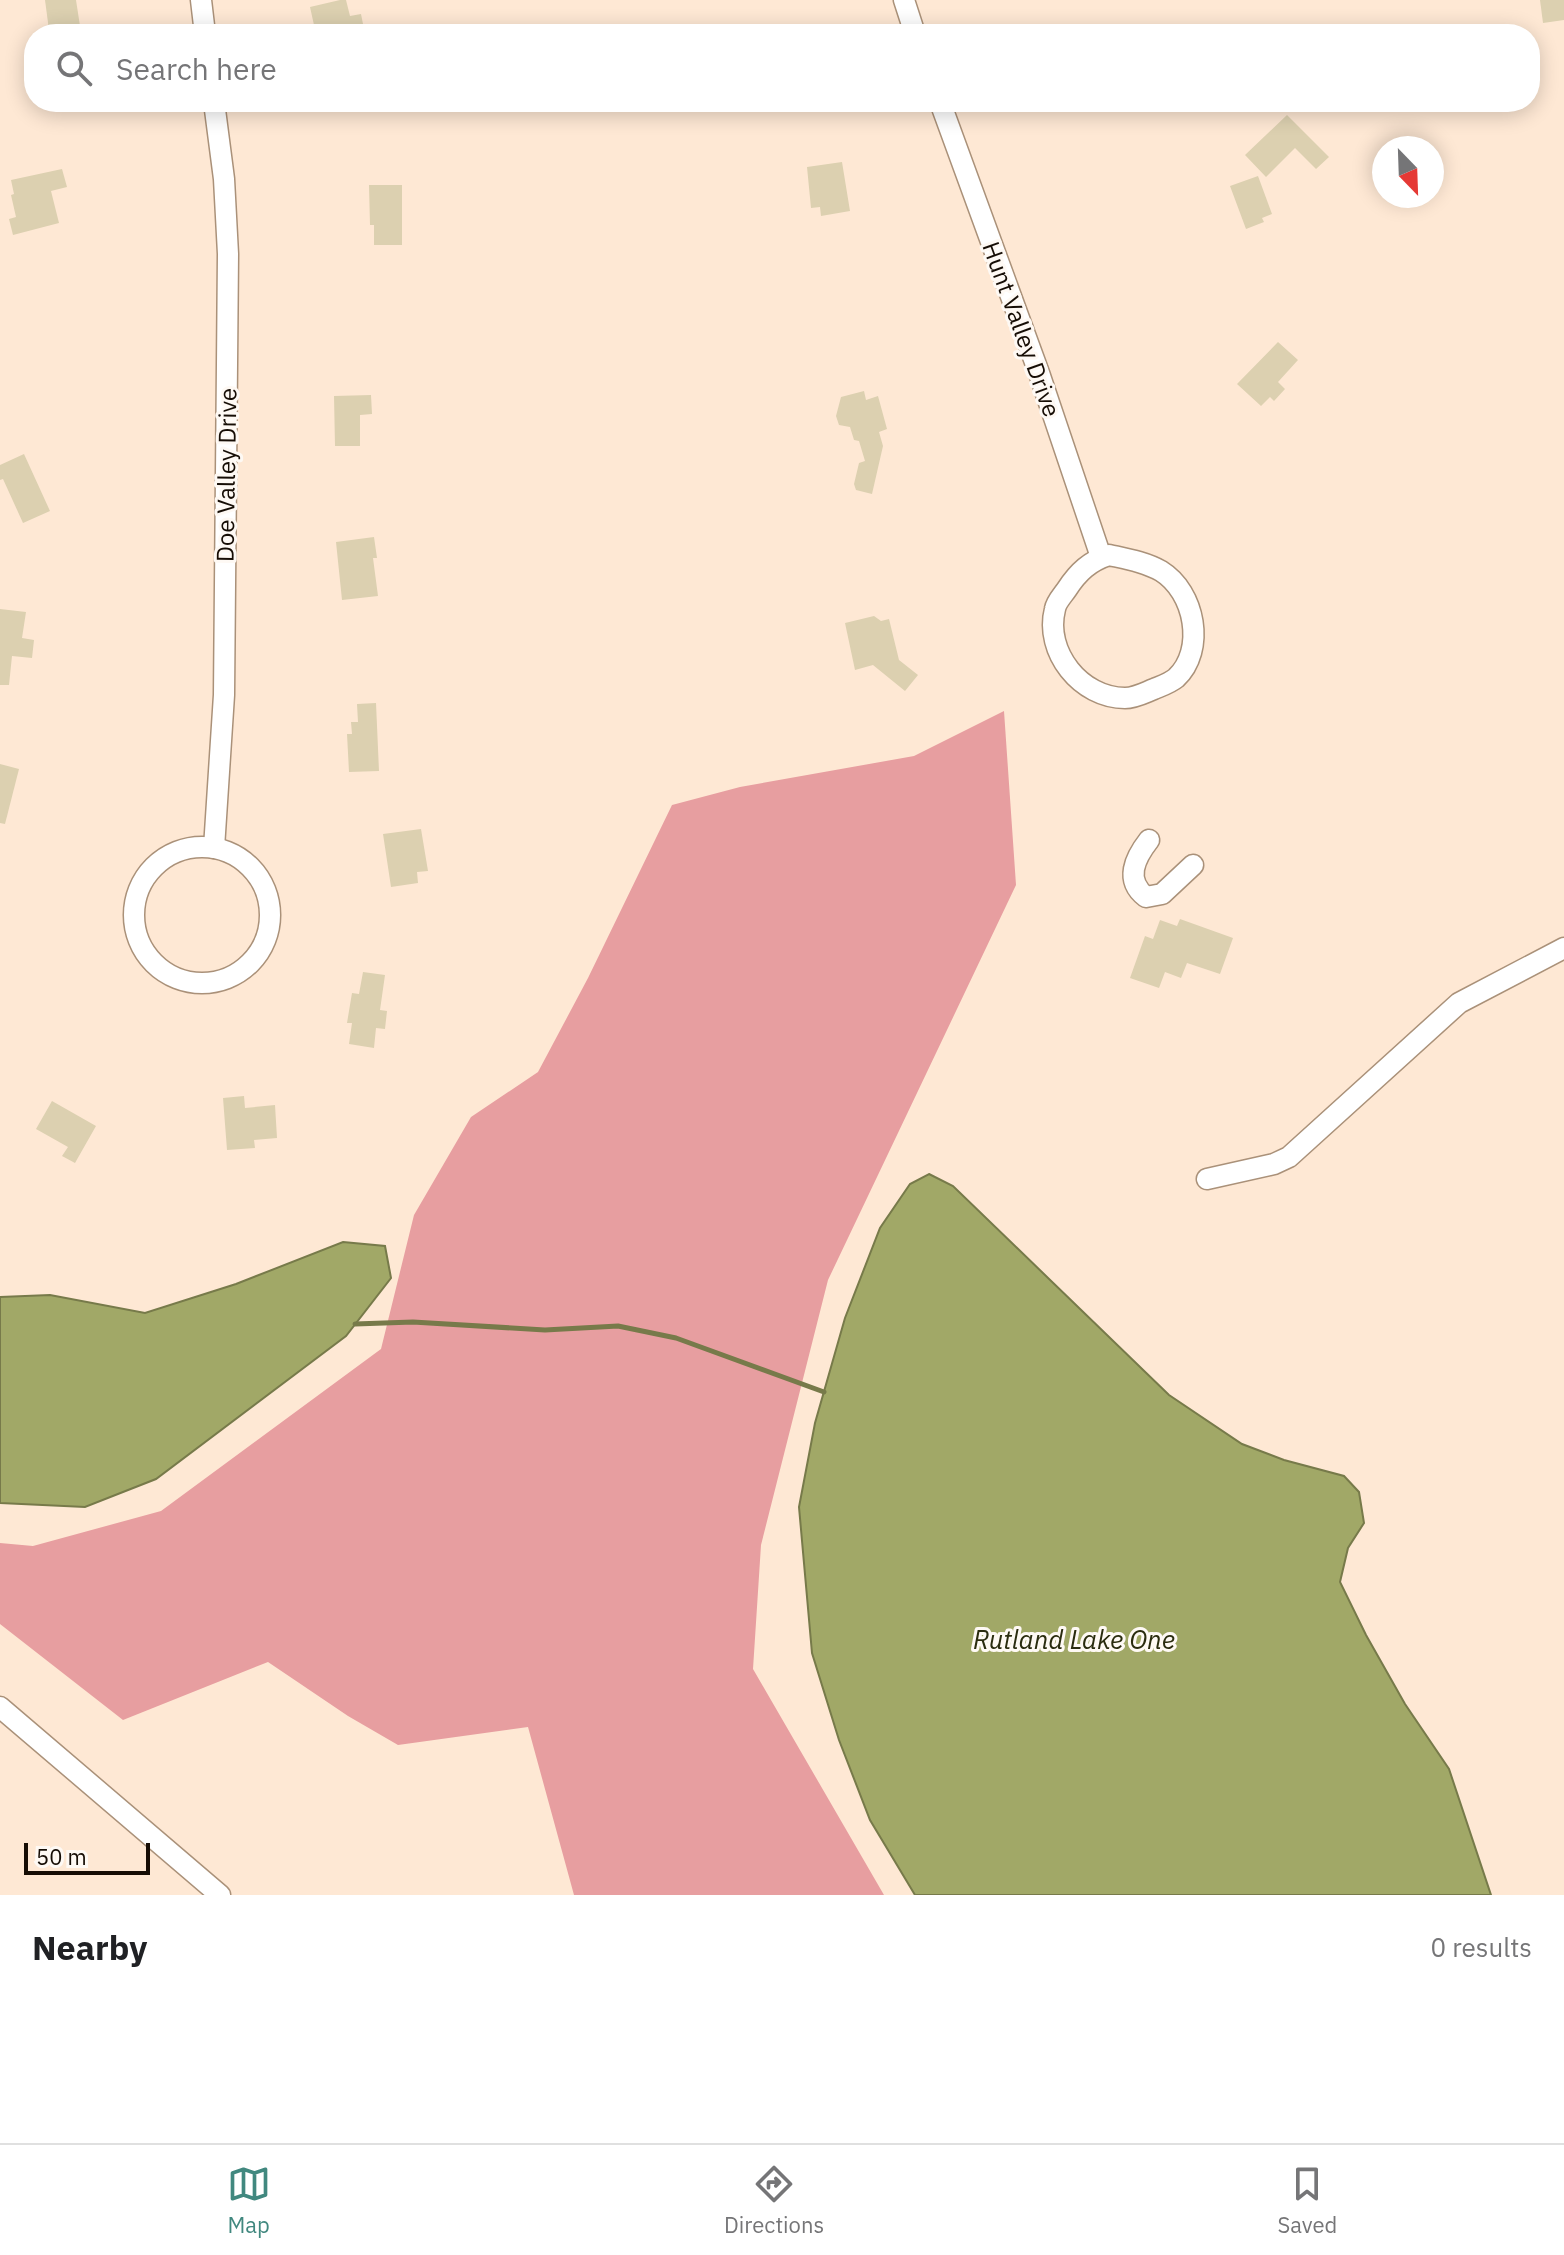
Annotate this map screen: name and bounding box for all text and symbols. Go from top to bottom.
search box [24,24,1540,112]
icon: search [52,46,96,90]
text: Search here [116,49,277,88]
north arrow [1372,136,1444,208]
street label: Hunt Valley Drive [975,237,1069,421]
street label: Doe Valley Drive [208,388,244,562]
water label: Rutland Lake One [973,1622,1175,1656]
scale bar [24,1839,150,1875]
text: 50 m [36,1842,87,1871]
text: Nearby [32,1925,147,1969]
text: 0 results [1430,1930,1532,1964]
tab: Map [227,2162,271,2239]
tab: Directions [724,2162,824,2239]
tab: Saved [1277,2162,1337,2239]

